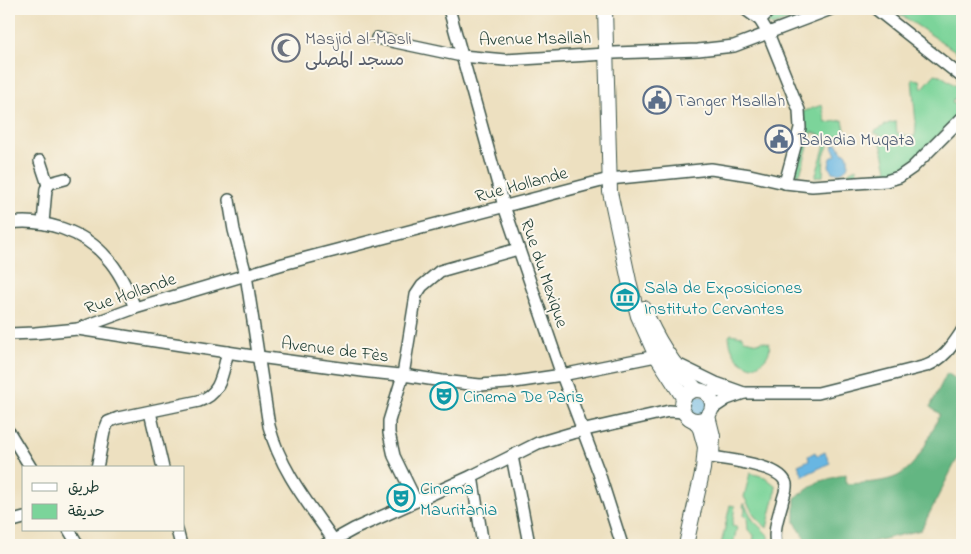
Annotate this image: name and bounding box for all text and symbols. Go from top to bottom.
street label: Avenue Msallah [479,26,591,54]
place label: Masjid al-Masli مسجد المصلى [305,27,412,74]
mosque icon: Masjid al-Masli مسجد المصلى [271,33,301,63]
public building icon: Tanger Msallah [642,85,672,115]
place label: Tanger Msallah [676,89,785,116]
public building icon: Baladia Muqata [764,124,794,154]
place label: Baladia Muqata [797,128,914,154]
street label: Rue Hollande [472,161,572,211]
street label: Rue du Mexique [512,216,574,333]
street label: Rue Hollande [82,267,181,323]
place label: Sala de Exposiciones Instituto Cervantes [644,276,802,323]
museum icon: Sala de Exposiciones Instituto Cervantes [610,282,640,312]
street label: Avenue de Fès [279,331,390,370]
theatre icon: Cinema De Paris [429,381,459,411]
place label: Cinema De Paris [463,385,584,411]
legend [22,466,185,532]
text: طريق [68,477,100,499]
place label: Cinema Mauritania [420,477,497,524]
theatre icon: Cinema Mauritania [386,483,416,513]
text: حديقة [68,501,105,523]

